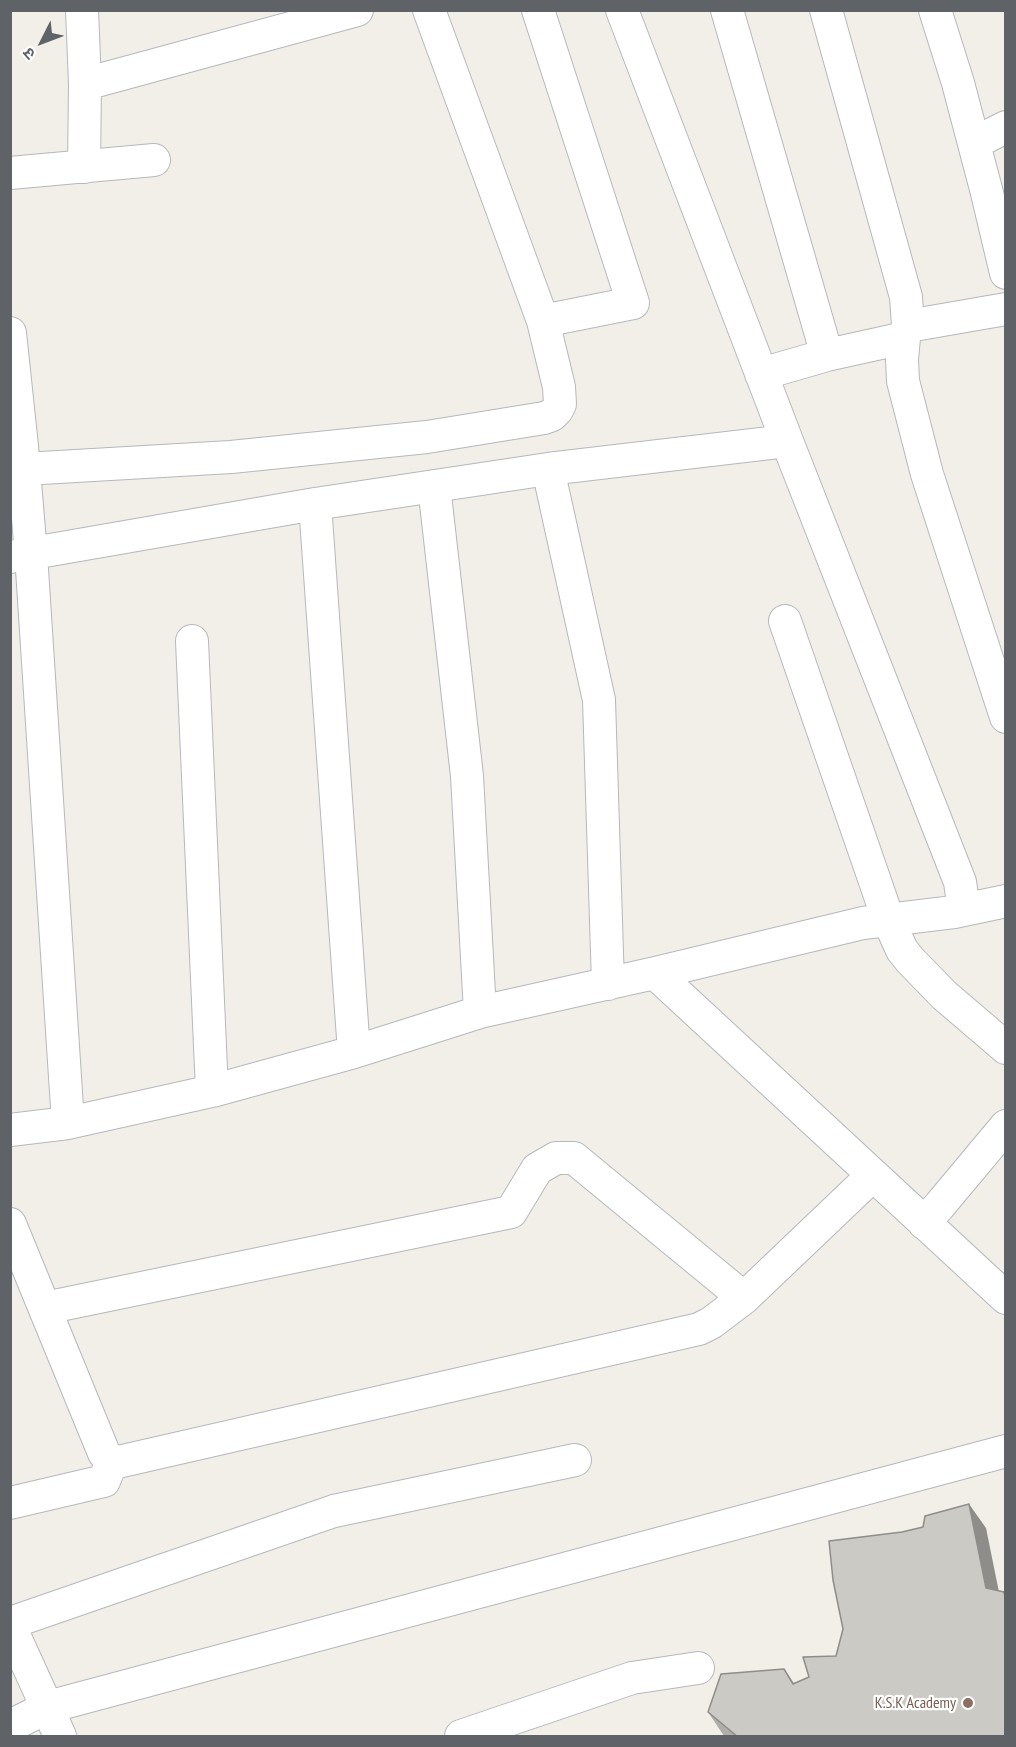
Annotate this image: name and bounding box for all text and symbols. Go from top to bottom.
north arrow [12,12,72,72]
text: उ [18,44,39,64]
place label: K.S.K Academy [875,1693,956,1713]
marker: K.S.K Academy [961,1696,975,1710]

